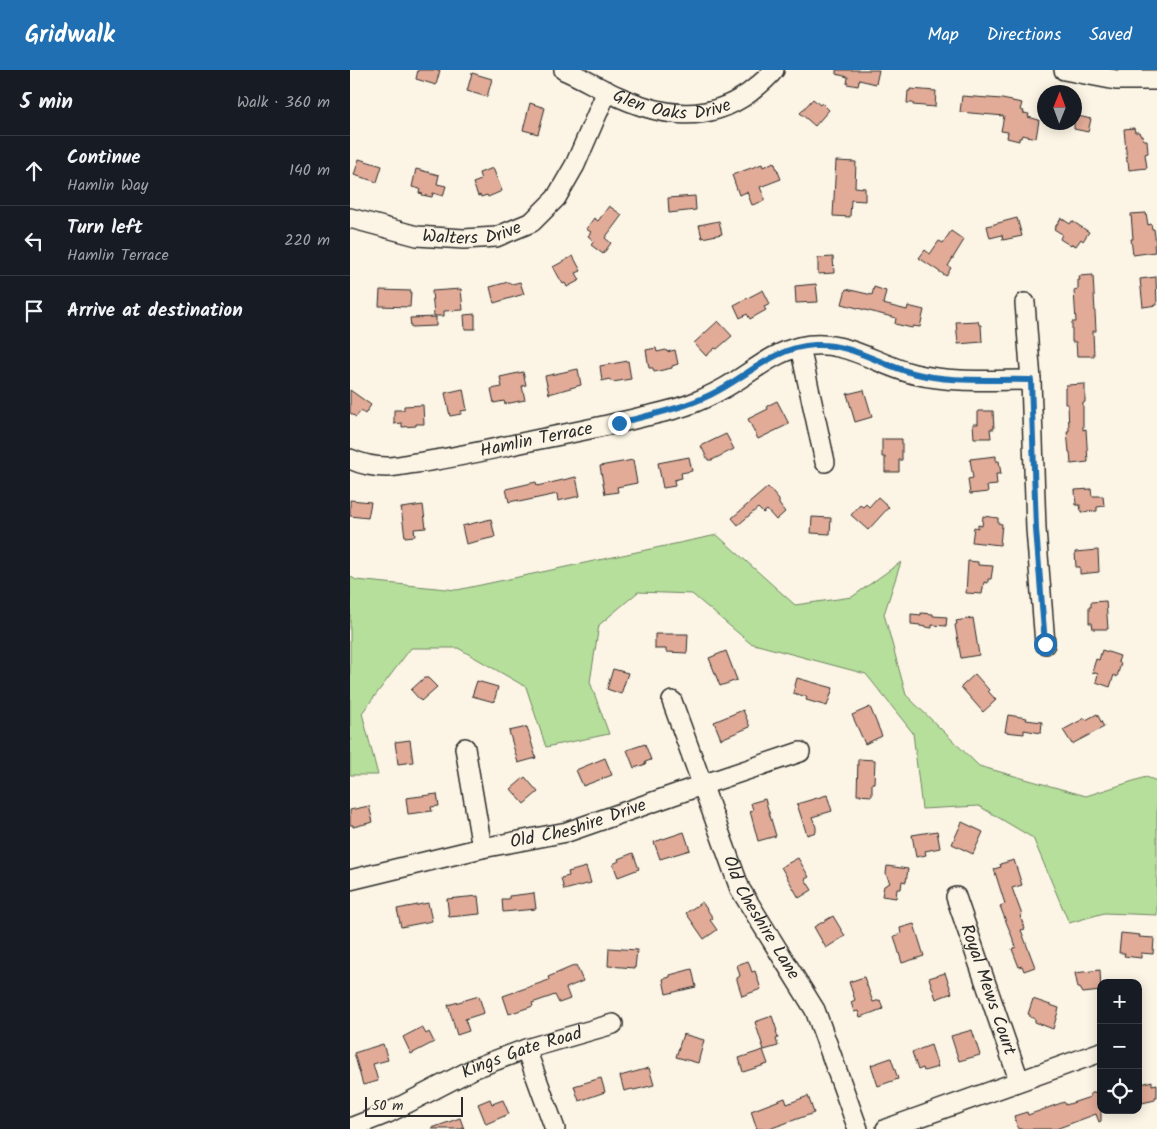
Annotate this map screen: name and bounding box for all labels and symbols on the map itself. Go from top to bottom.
street label: Glen Oaks Drive [608,81,736,128]
north arrow [1037,85,1082,130]
street label: Walters Drive [421,213,526,253]
route end [608,412,631,435]
street label: Hamlin Terrace [477,414,596,466]
route start [1034,633,1057,656]
street label: Old Cheshire Drive [508,791,650,857]
street label: Old Cheshire Lane [715,852,807,986]
street label: Royal Mews Court [952,920,1024,1060]
street label: Kings Gate Road [456,1019,586,1087]
scale bar [365,1094,462,1117]

